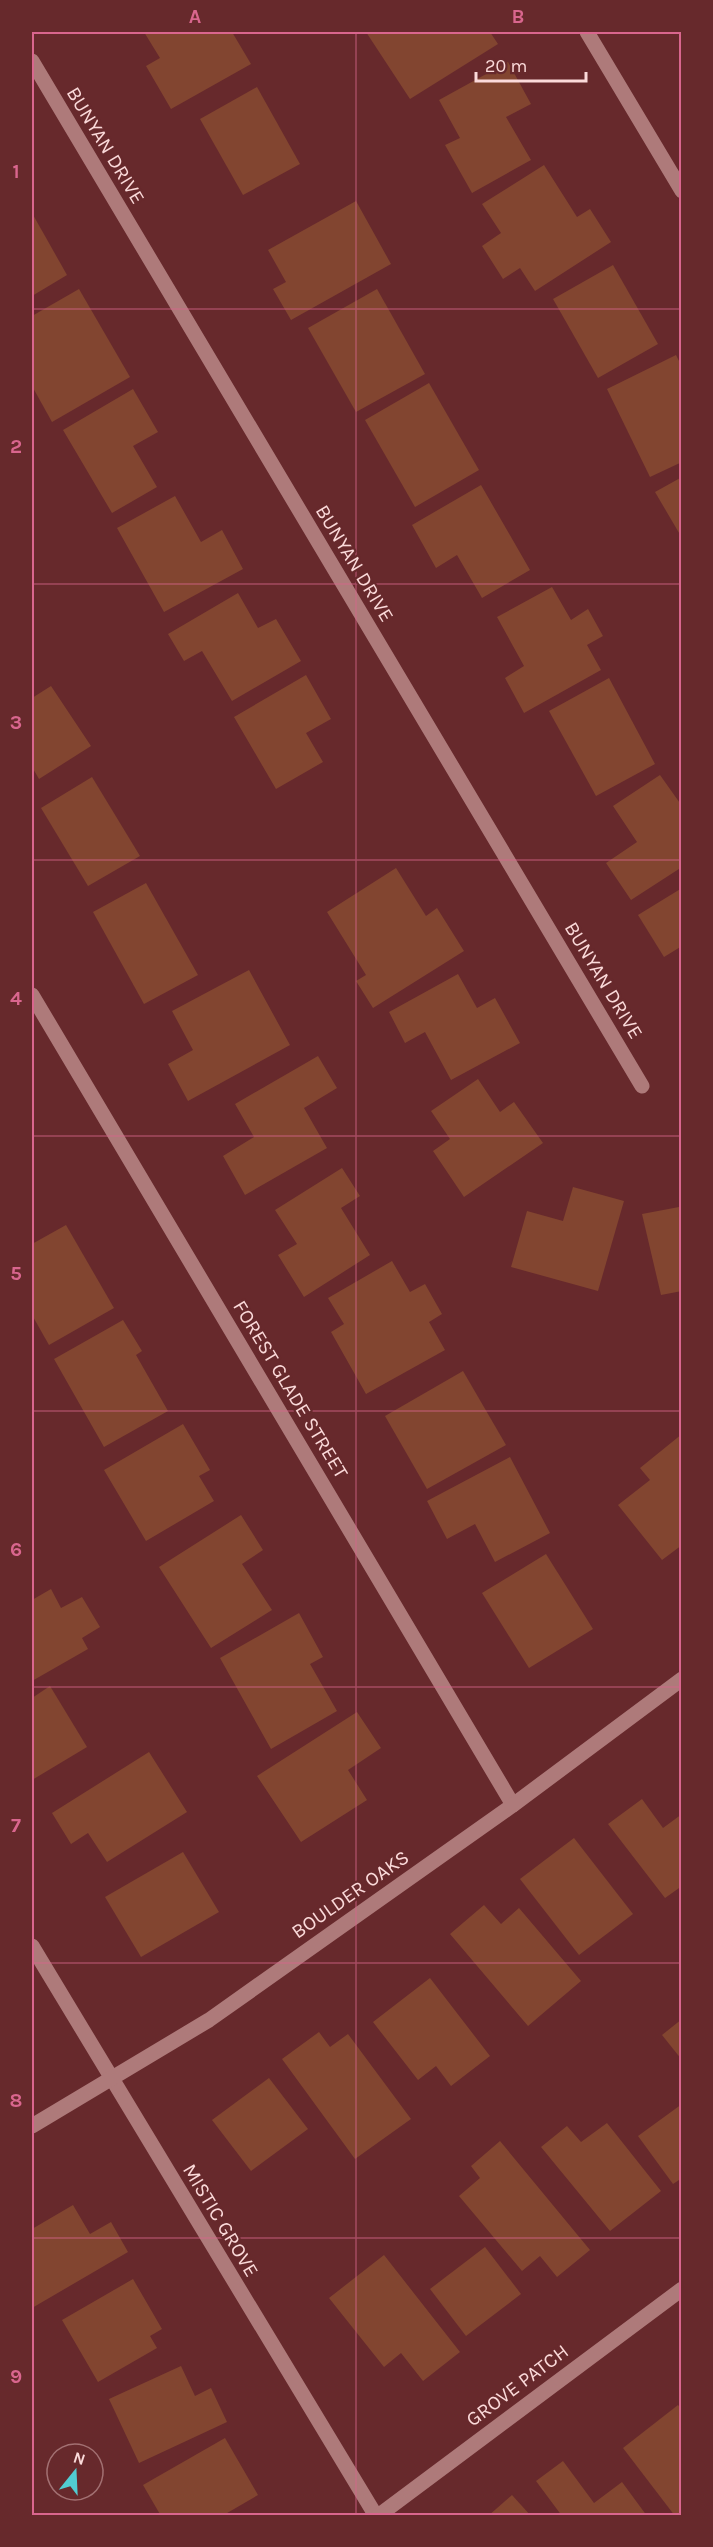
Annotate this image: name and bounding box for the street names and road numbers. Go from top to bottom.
street label: BUNYAN DRIVE [62,83,149,208]
street label: BUNYAN DRIVE [311,501,398,626]
street label: BUNYAN DRIVE [560,918,647,1043]
street label: FOREST GLADE STREET [228,1296,353,1482]
street label: BOULDER OAKS [287,1845,413,1943]
street label: MISTIC GROVE [178,2160,263,2281]
street label: GROVE PATCH [462,2340,573,2431]

